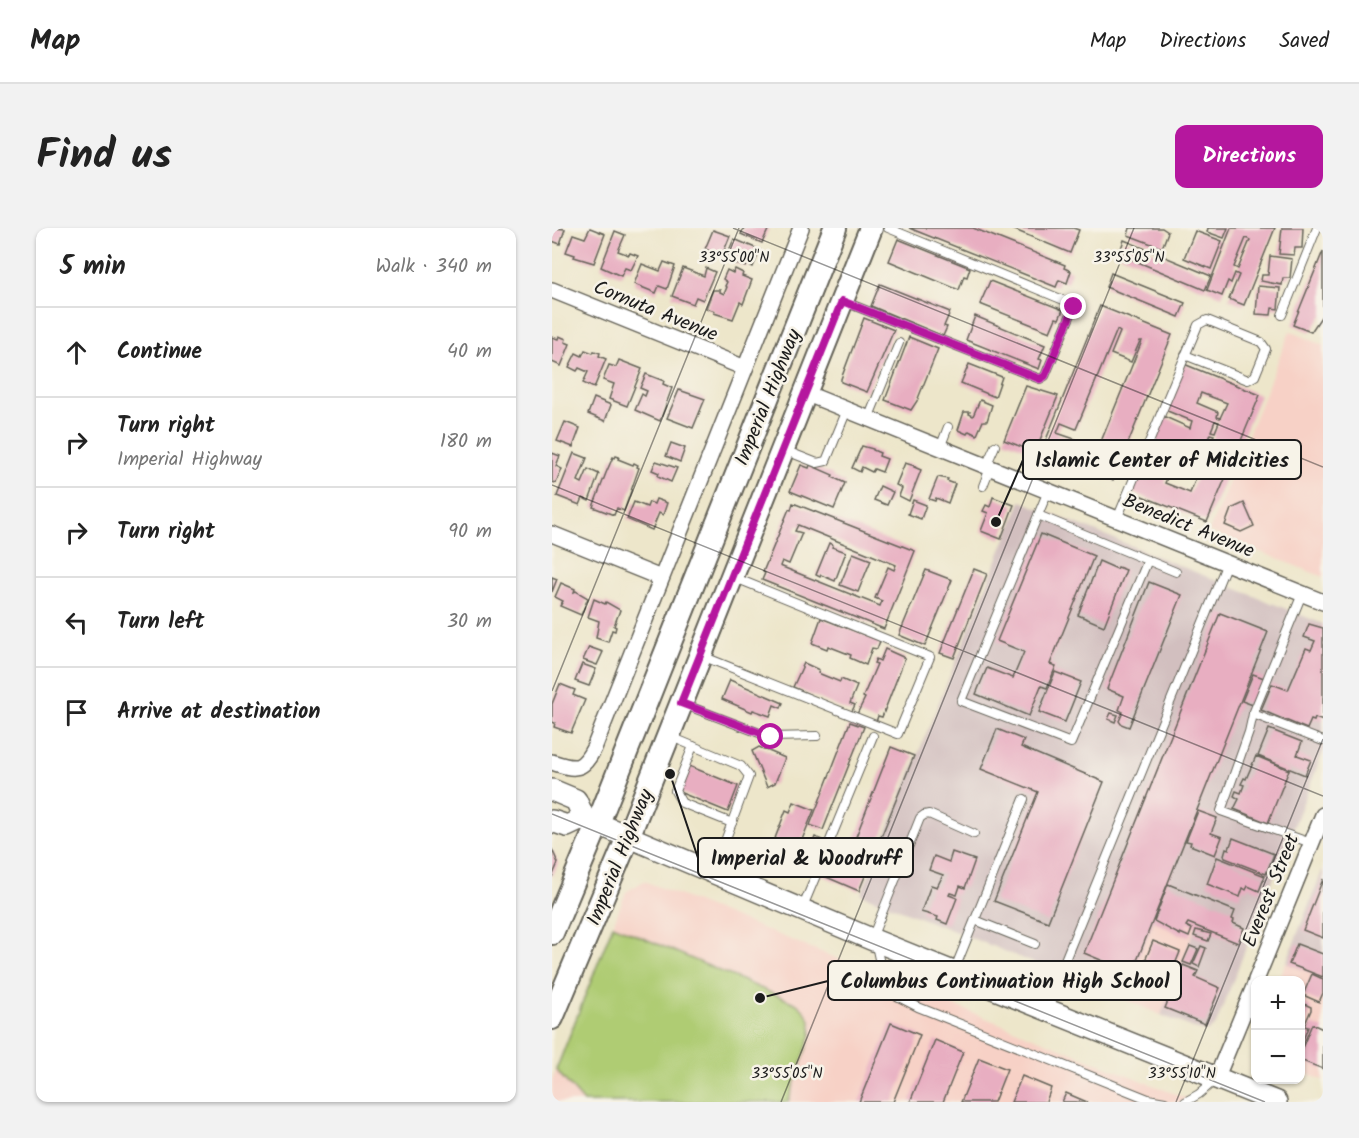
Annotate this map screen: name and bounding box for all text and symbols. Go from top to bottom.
text: Map [30,19,81,64]
text: Map [1090,25,1126,58]
text: Directions [1159,25,1246,58]
text: Saved [1279,25,1329,58]
text: Find us [36,123,172,190]
button: Directions [1175,125,1323,188]
text: 5 min [60,246,126,288]
text: 33°55'00"N [699,246,769,270]
text: 33°55'05"N [1093,246,1165,270]
text: Walk · 340 m [376,251,492,283]
street label: Cornuta Avenue [588,272,722,351]
route end [1060,293,1086,319]
street label: Imperial Highway [727,324,811,471]
text: Continue [117,335,202,370]
icon: ahead [60,336,93,369]
text: 40 m [447,336,492,368]
text: Turn right [117,409,215,444]
icon: right [60,426,93,459]
text: 180 m [440,426,492,458]
callout: Islamic Center of Midcities [1023,440,1301,479]
text: Imperial Highway [117,444,262,476]
text: Islamic Center of Midcities [1035,445,1289,478]
street label: Benedict Avenue [1117,486,1259,568]
text: Turn right [117,515,215,550]
icon: right [60,516,93,549]
text: 90 m [448,516,492,548]
text: Turn left [117,605,204,640]
icon: left [60,606,93,639]
text: 30 m [447,606,492,638]
text: Arrive at destination [117,695,320,730]
icon: arrive [60,696,93,729]
route start [757,723,783,749]
street label: Imperial Highway [579,784,663,931]
street label: Everest Street [1235,829,1309,952]
callout: Imperial & Woodruff [698,838,913,877]
text: Imperial & Woodruff [711,843,903,876]
callout: Columbus Continuation High School [828,961,1181,1000]
text: Columbus Continuation High School [841,966,1170,999]
map controls [1251,976,1305,1084]
button: + [1251,976,1305,1030]
button: − [1251,1030,1305,1084]
text: 33°55'05"N [751,1062,823,1086]
text: 33°55'10"N [1148,1062,1216,1086]

